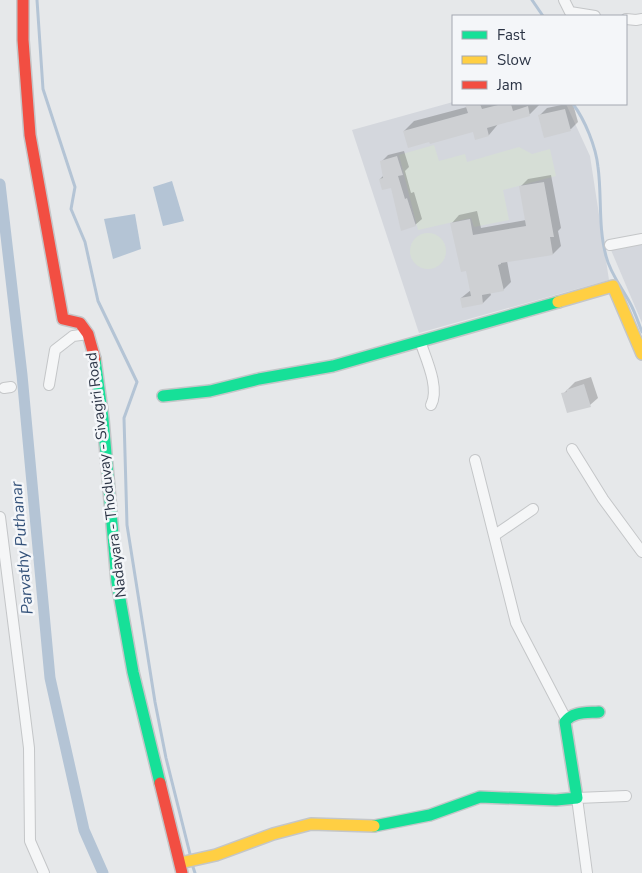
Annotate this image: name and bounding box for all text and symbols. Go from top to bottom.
legend [452,15,627,105]
text: Fast [497,25,526,45]
text: Slow [497,50,532,70]
text: Jam [496,75,523,95]
street label: Nadayara - Thoduvay - Sivagiri Road [81,351,131,599]
water label: Parvathy Puthanar [5,479,39,615]

